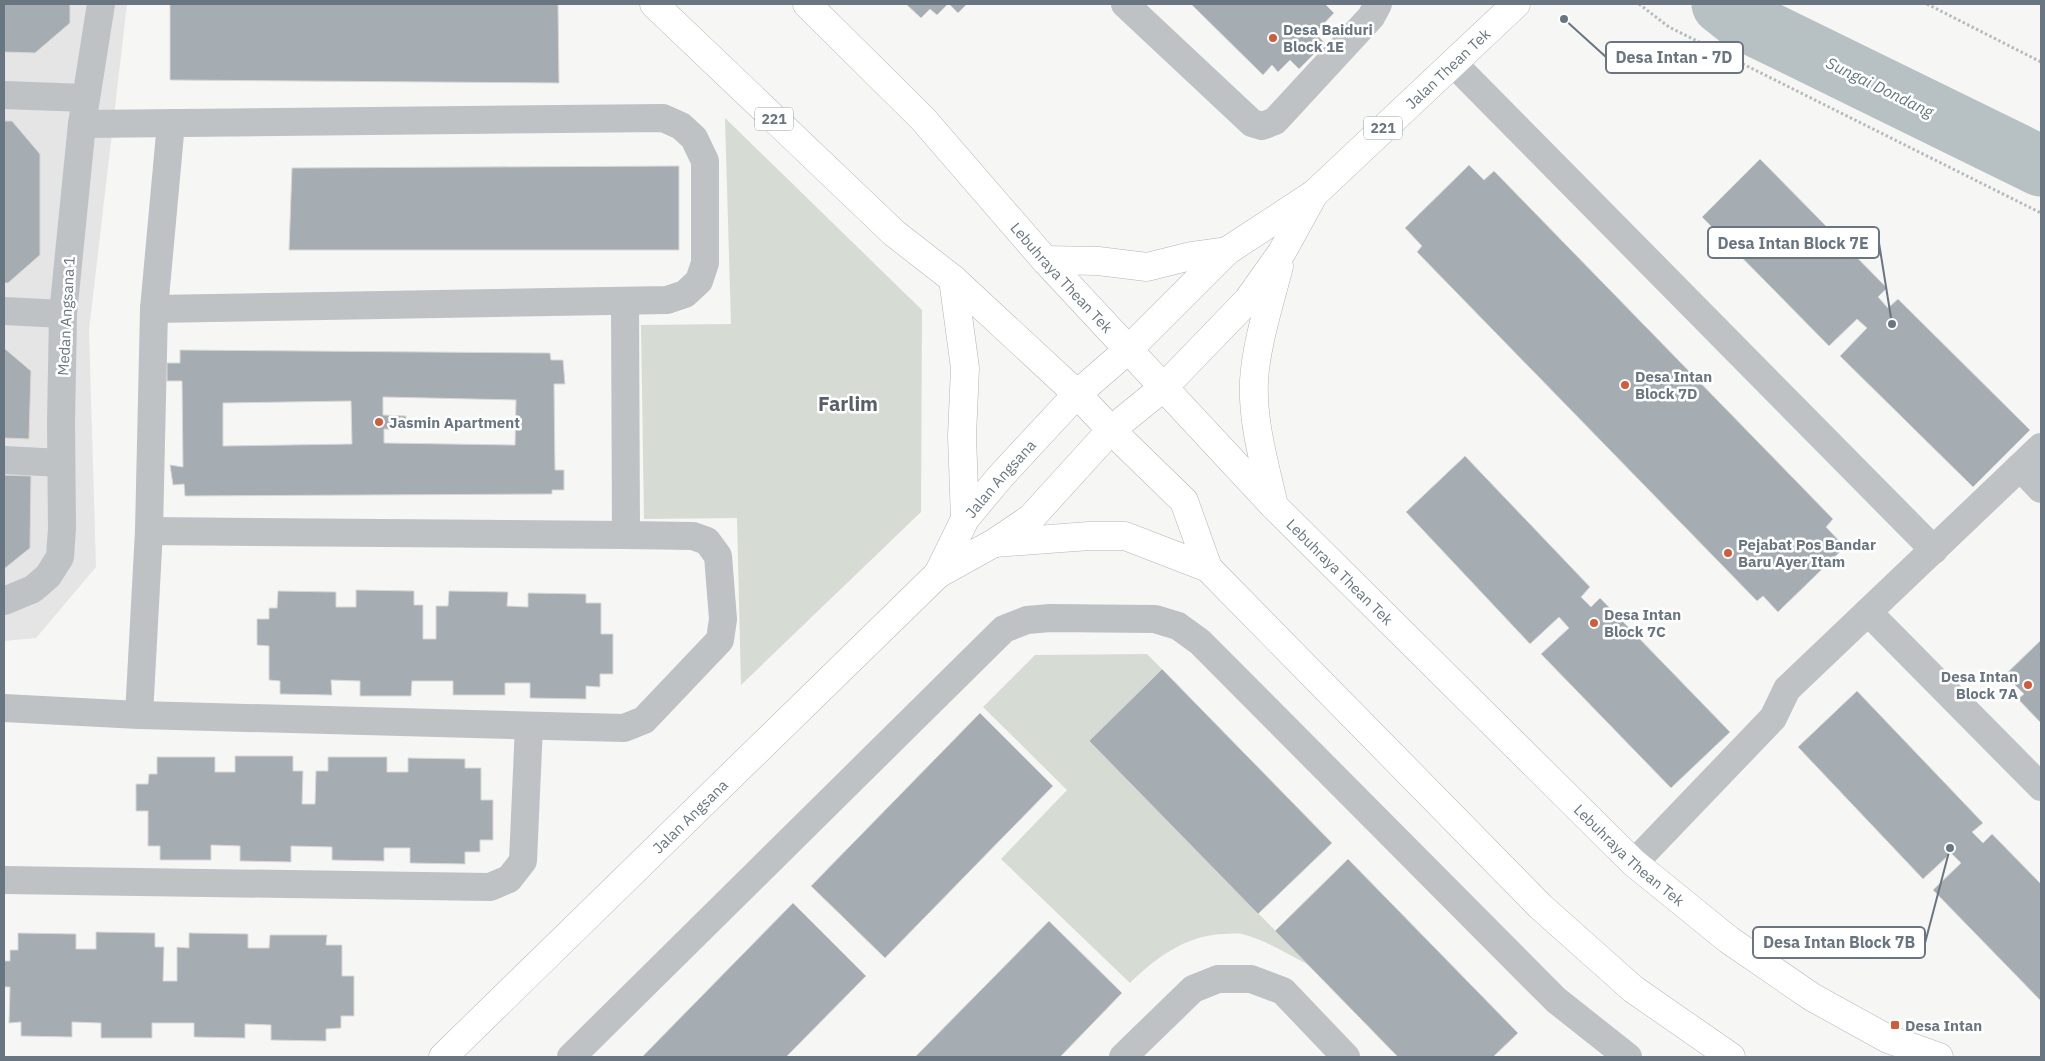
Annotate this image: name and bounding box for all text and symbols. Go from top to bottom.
place label: Desa Baiduri Block 1E [1283,20,1373,56]
street label: Jalan Thean Tek [1401,24,1494,113]
marker: Desa Baiduri Block 1E [1267,32,1279,44]
callout: Desa Intan - 7D [1606,42,1743,73]
text: Desa Intan - 7D [1615,47,1733,67]
water label: Sungai Dondang [1823,52,1938,122]
road number: 221 [755,108,793,130]
road number: 221 [1364,116,1402,140]
street label: Lebuhraya Thean Tek [1007,218,1117,337]
callout: Desa Intan Block 7E [1708,227,1879,258]
text: Desa Intan Block 7E [1717,233,1869,253]
street label: Medan Angsana 1 [53,256,79,376]
place label: Desa Intan Block 7D [1635,367,1712,403]
marker: Desa Intan Block 7D [1619,379,1631,391]
district label: Farlim [818,390,878,417]
place label: Jasmin Apartment [389,413,520,432]
marker: Jasmin Apartment [373,416,385,428]
street label: Jalan Angsana [961,435,1040,521]
street label: Lebuhraya Thean Tek [1283,515,1398,629]
place label: Pejabat Pos Bandar Baru Ayer Itam [1738,535,1876,571]
marker: Pejabat Pos Bandar Baru Ayer Itam [1722,547,1734,559]
place label: Desa Intan Block 7C [1604,605,1681,641]
marker: Desa Intan Block 7C [1588,617,1600,629]
place label: Desa Intan Block 7A [1941,667,2018,703]
marker: Desa Intan Block 7A [2022,679,2034,691]
street label: Jalan Angsana [648,775,732,857]
street label: Lebuhraya Thean Tek [1570,800,1689,910]
callout: Desa Intan Block 7B [1753,927,1925,958]
text: Desa Intan Block 7B [1763,932,1915,952]
place label: Desa Intan [1905,1016,1982,1035]
marker: Desa Intan [1889,1019,1901,1031]

